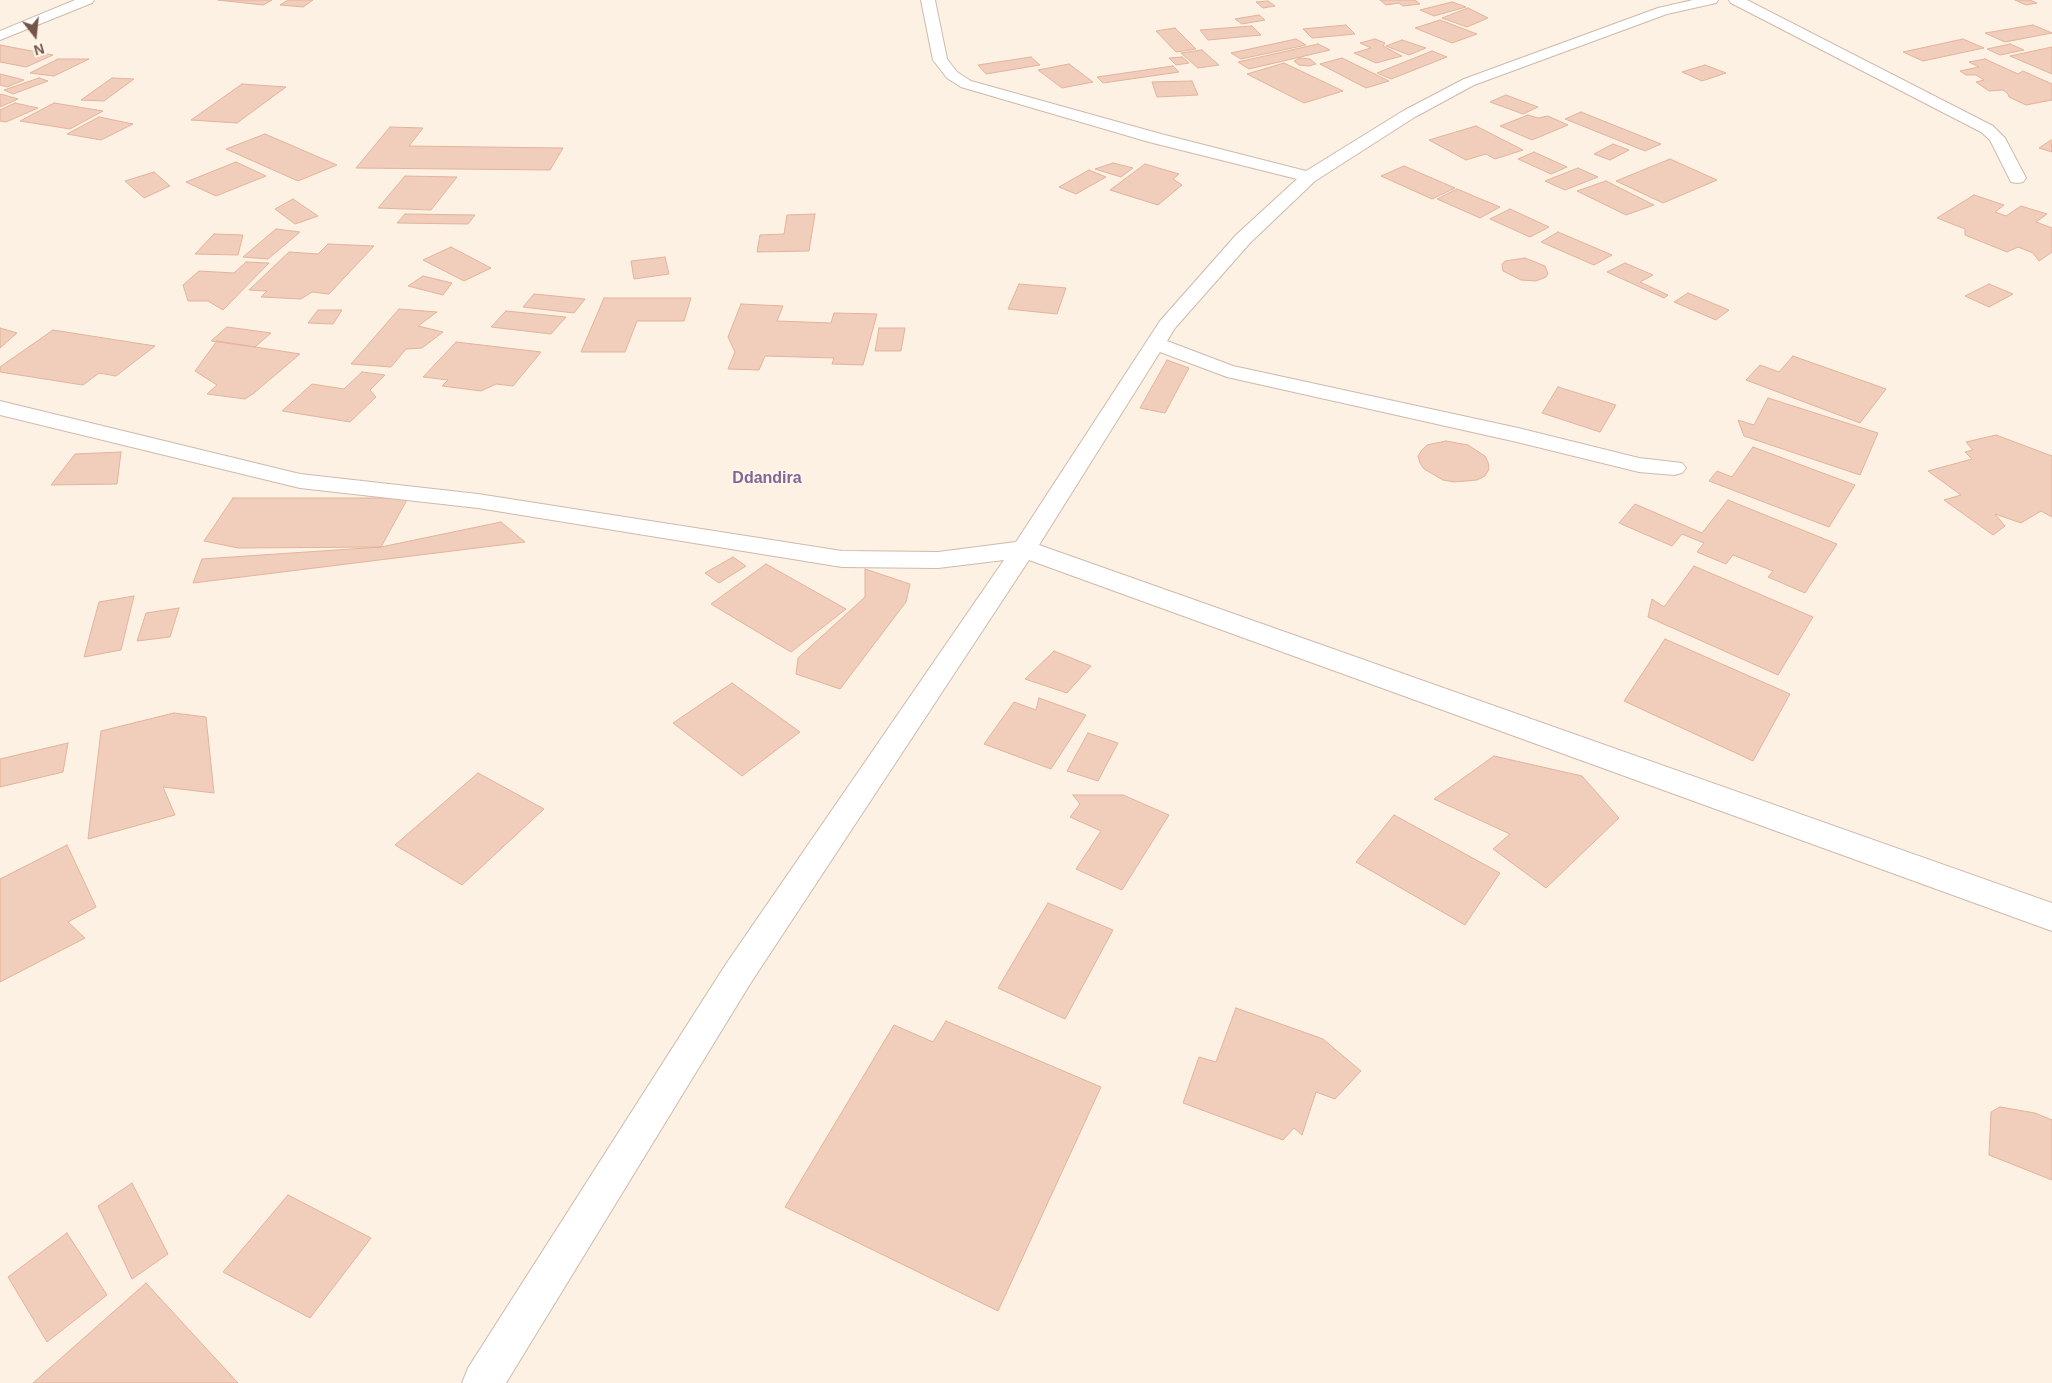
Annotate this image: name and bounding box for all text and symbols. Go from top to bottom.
north arrow [10,10,60,60]
text: N [32,40,46,59]
district label: Ddandira [732,469,802,489]

